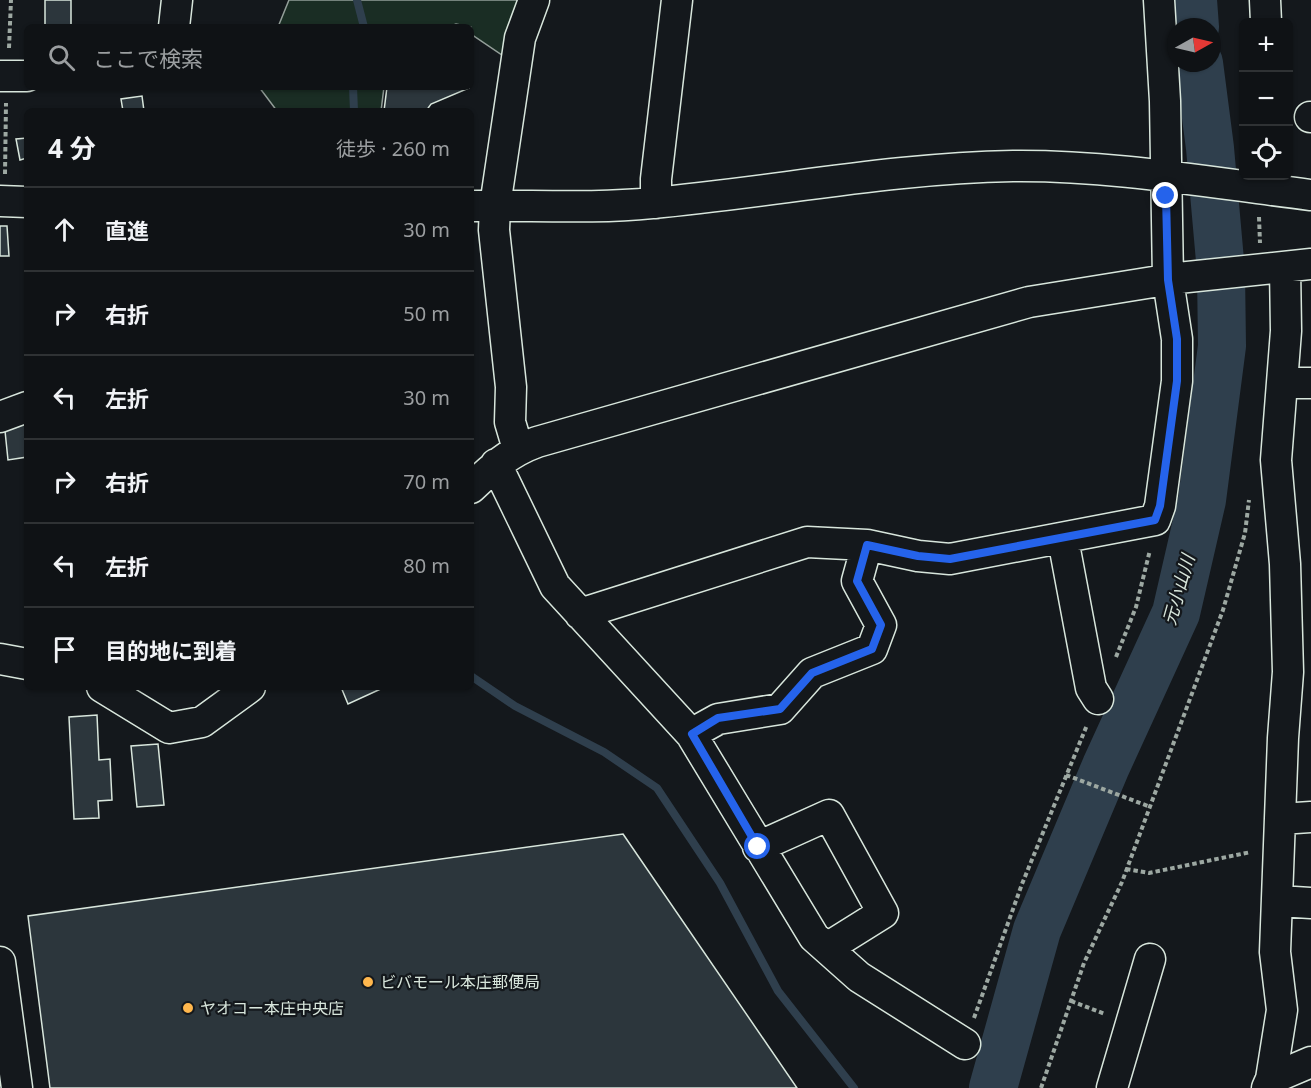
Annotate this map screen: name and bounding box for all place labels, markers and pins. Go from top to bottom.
place label: ビバモール本庄郵便局 [380,971,540,993]
marker: ビバモール本庄郵便局 [361,975,375,989]
place label: ヤオコー本庄中央店 [200,997,344,1019]
marker: ヤオコー本庄中央店 [181,1001,195,1015]

